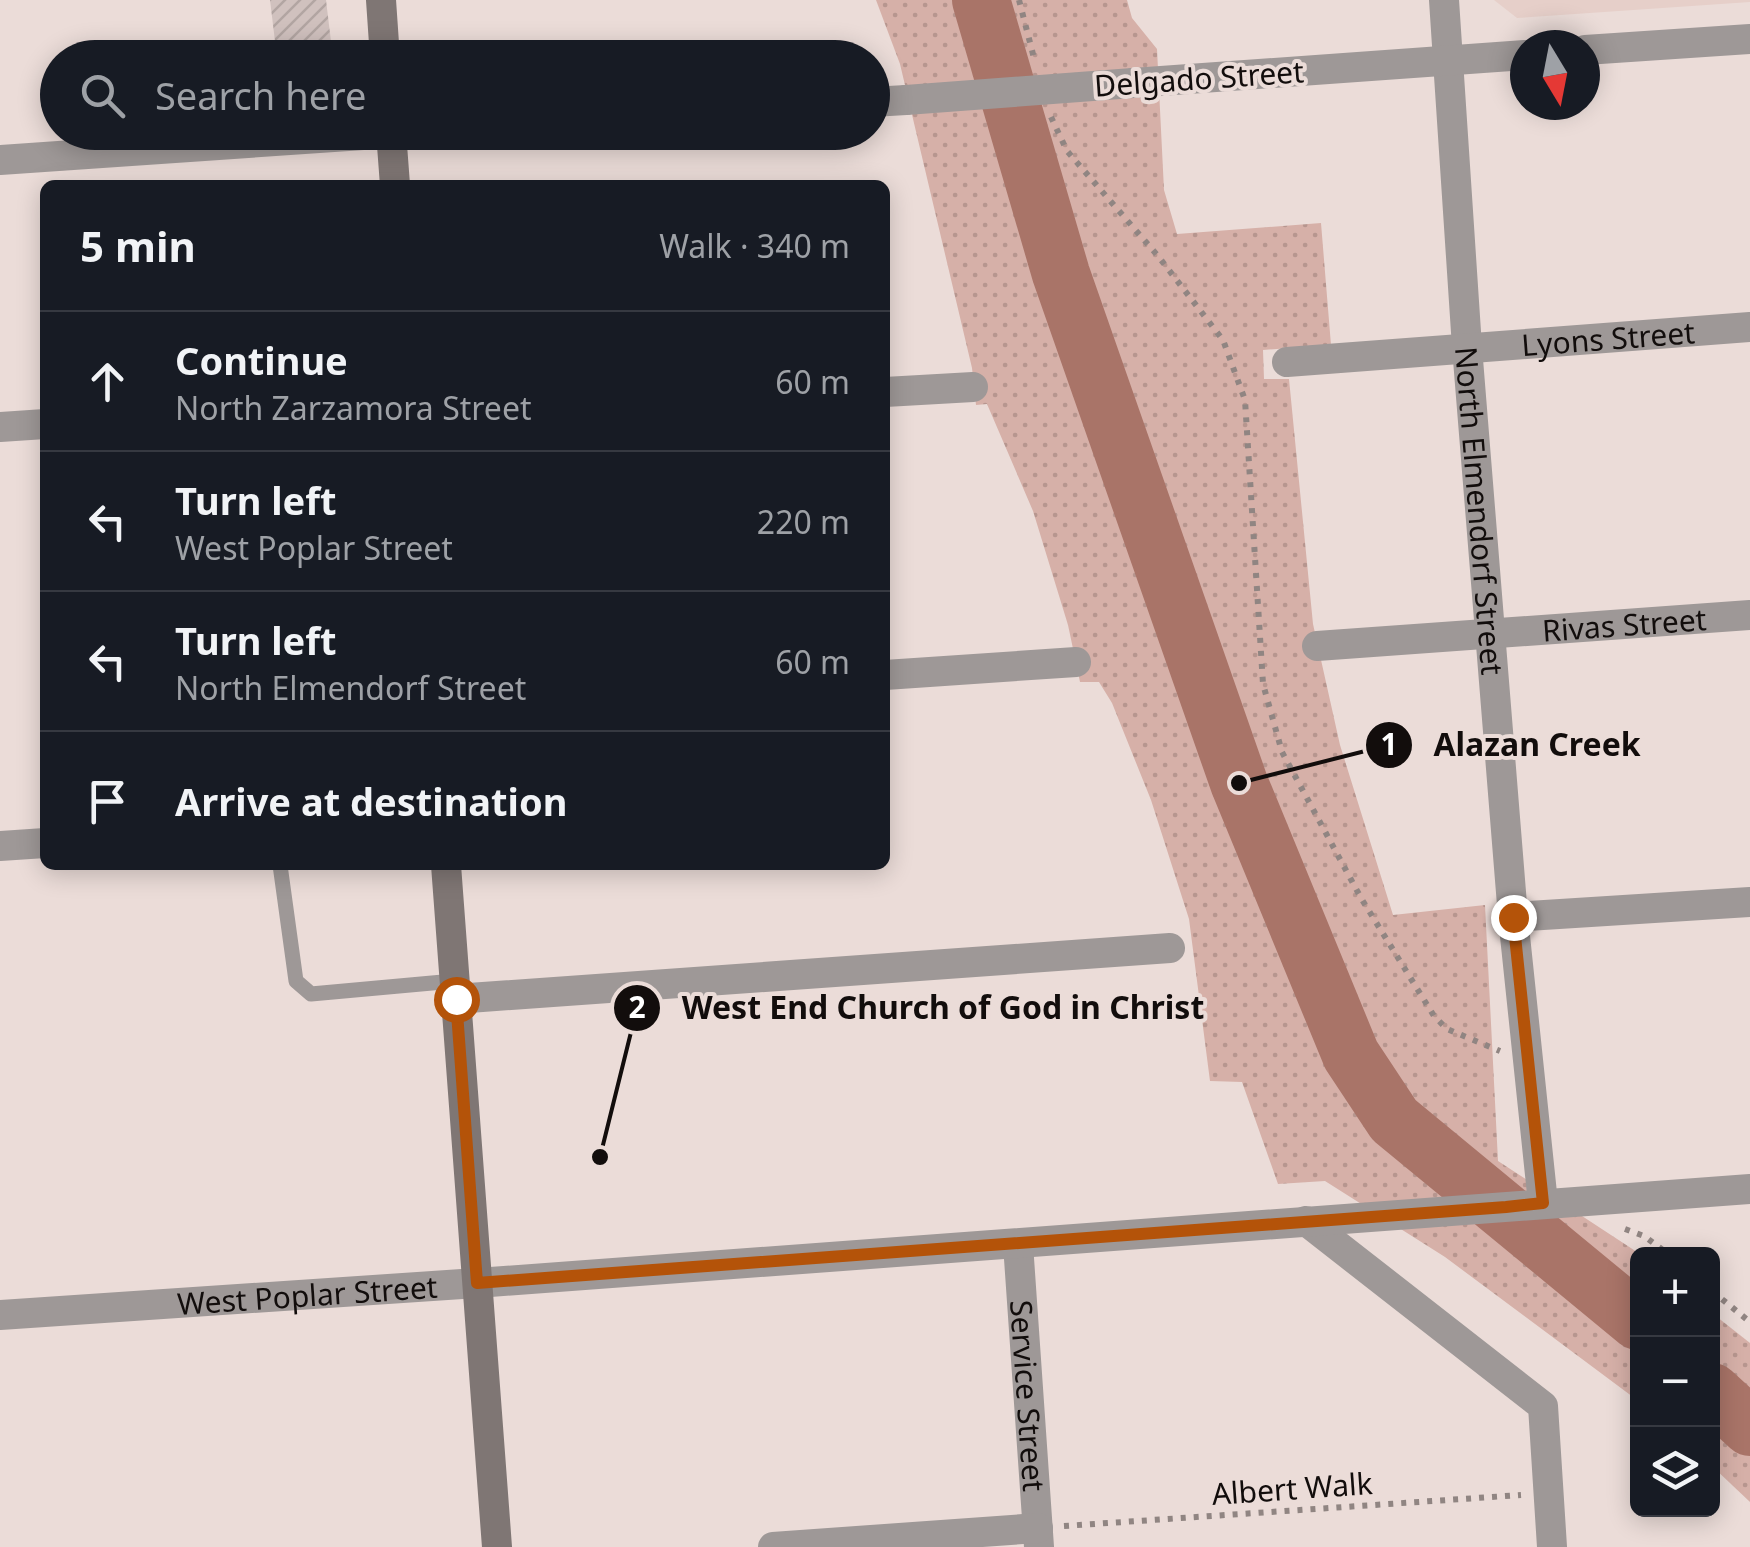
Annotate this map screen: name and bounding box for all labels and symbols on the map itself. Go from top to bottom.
north arrow [1510,30,1600,120]
street label: Delgado Street [1093,50,1305,106]
street label: Lyons Street [1520,311,1696,365]
street label: North Elmendorf Street [1447,345,1514,677]
street label: Rivas Street [1541,598,1708,650]
callout: Alazan Creek [1364,714,1661,776]
text: Alazan Creek [1433,722,1641,765]
text: 1 [1380,723,1398,764]
route end [1491,895,1537,941]
route start [434,977,480,1023]
callout: West End Church of God in Christ [612,977,1224,1039]
text: West End Church of God in Christ [682,985,1204,1028]
text: 2 [628,986,646,1027]
street label: West Poplar Street [176,1265,439,1324]
street label: Service Street [1001,1299,1056,1493]
street label: Albert Walk [1210,1462,1374,1514]

